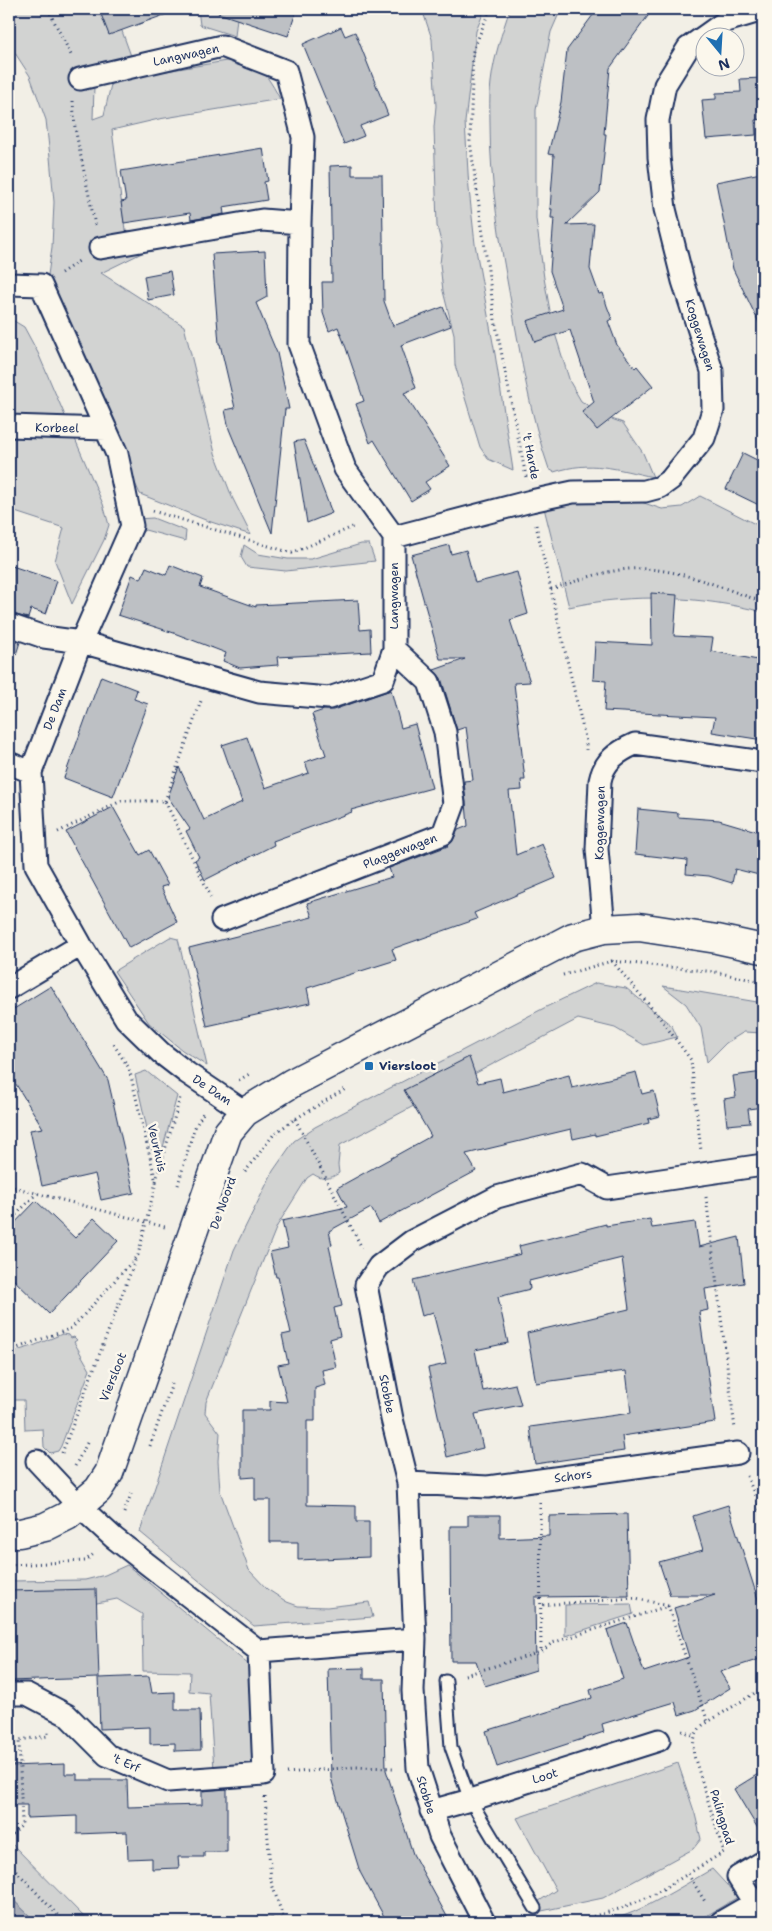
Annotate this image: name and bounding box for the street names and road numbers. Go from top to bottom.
street label: Langwagen [151,40,221,70]
street label: Koggewagen [681,297,719,373]
street label: Korbeel [35,420,79,436]
street label: 't Harde [519,431,543,481]
street label: Langwagen [386,562,402,630]
street label: De Dam [40,686,70,732]
street label: Koggewagen [591,786,609,860]
street label: Plaggewagen [361,830,439,872]
street label: De Dam [189,1071,235,1109]
street label: Veurhuis [144,1122,170,1174]
street label: De Noord [206,1174,240,1232]
street label: Viersloot [96,1350,130,1404]
street label: Stobbe [375,1373,399,1415]
street label: Schors [553,1465,593,1487]
street label: 't Erf [110,1750,143,1776]
street label: Loot [530,1764,560,1788]
street label: Stobbe [413,1774,439,1816]
street label: Palingpad [706,1787,738,1847]

